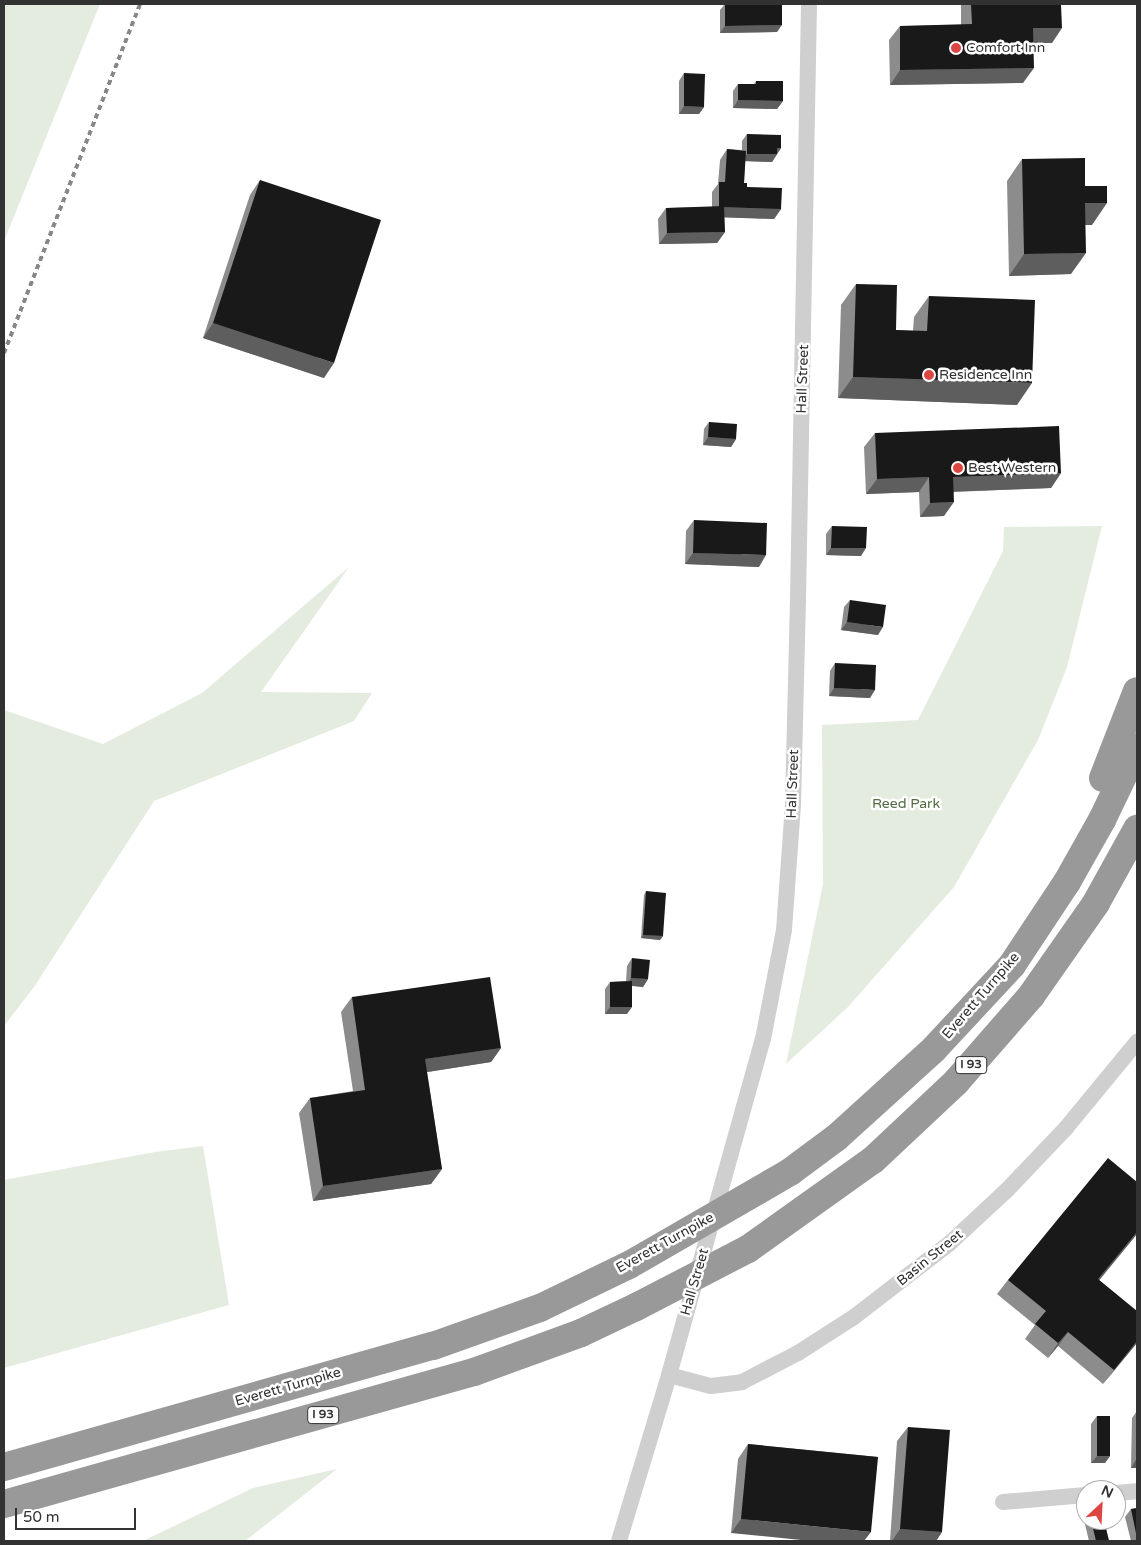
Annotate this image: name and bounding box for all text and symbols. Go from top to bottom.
place label: Comfort Inn [966,40,1045,56]
marker: Comfort Inn [950,42,962,54]
street label: Hall Street [793,344,813,414]
place label: Residence Inn [939,367,1032,383]
marker: Residence Inn [923,369,935,381]
place label: Best Western [968,460,1056,476]
marker: Best Western [952,462,964,474]
street label: Hall Street [783,749,803,819]
park label: Reed Park [872,796,940,812]
street label: Everett Turnpike [939,949,1023,1043]
road number: I 93 [955,1056,987,1074]
street label: Everett Turnpike [613,1209,717,1277]
street label: Basin Street [894,1226,966,1290]
street label: Hall Street [677,1246,713,1318]
street label: Everett Turnpike [233,1364,343,1410]
road number: I 93 [307,1406,339,1424]
north arrow [1076,1480,1126,1530]
text: N [1098,1482,1116,1502]
scale bar [18,1498,139,1530]
text: 50 m [23,1508,60,1526]

